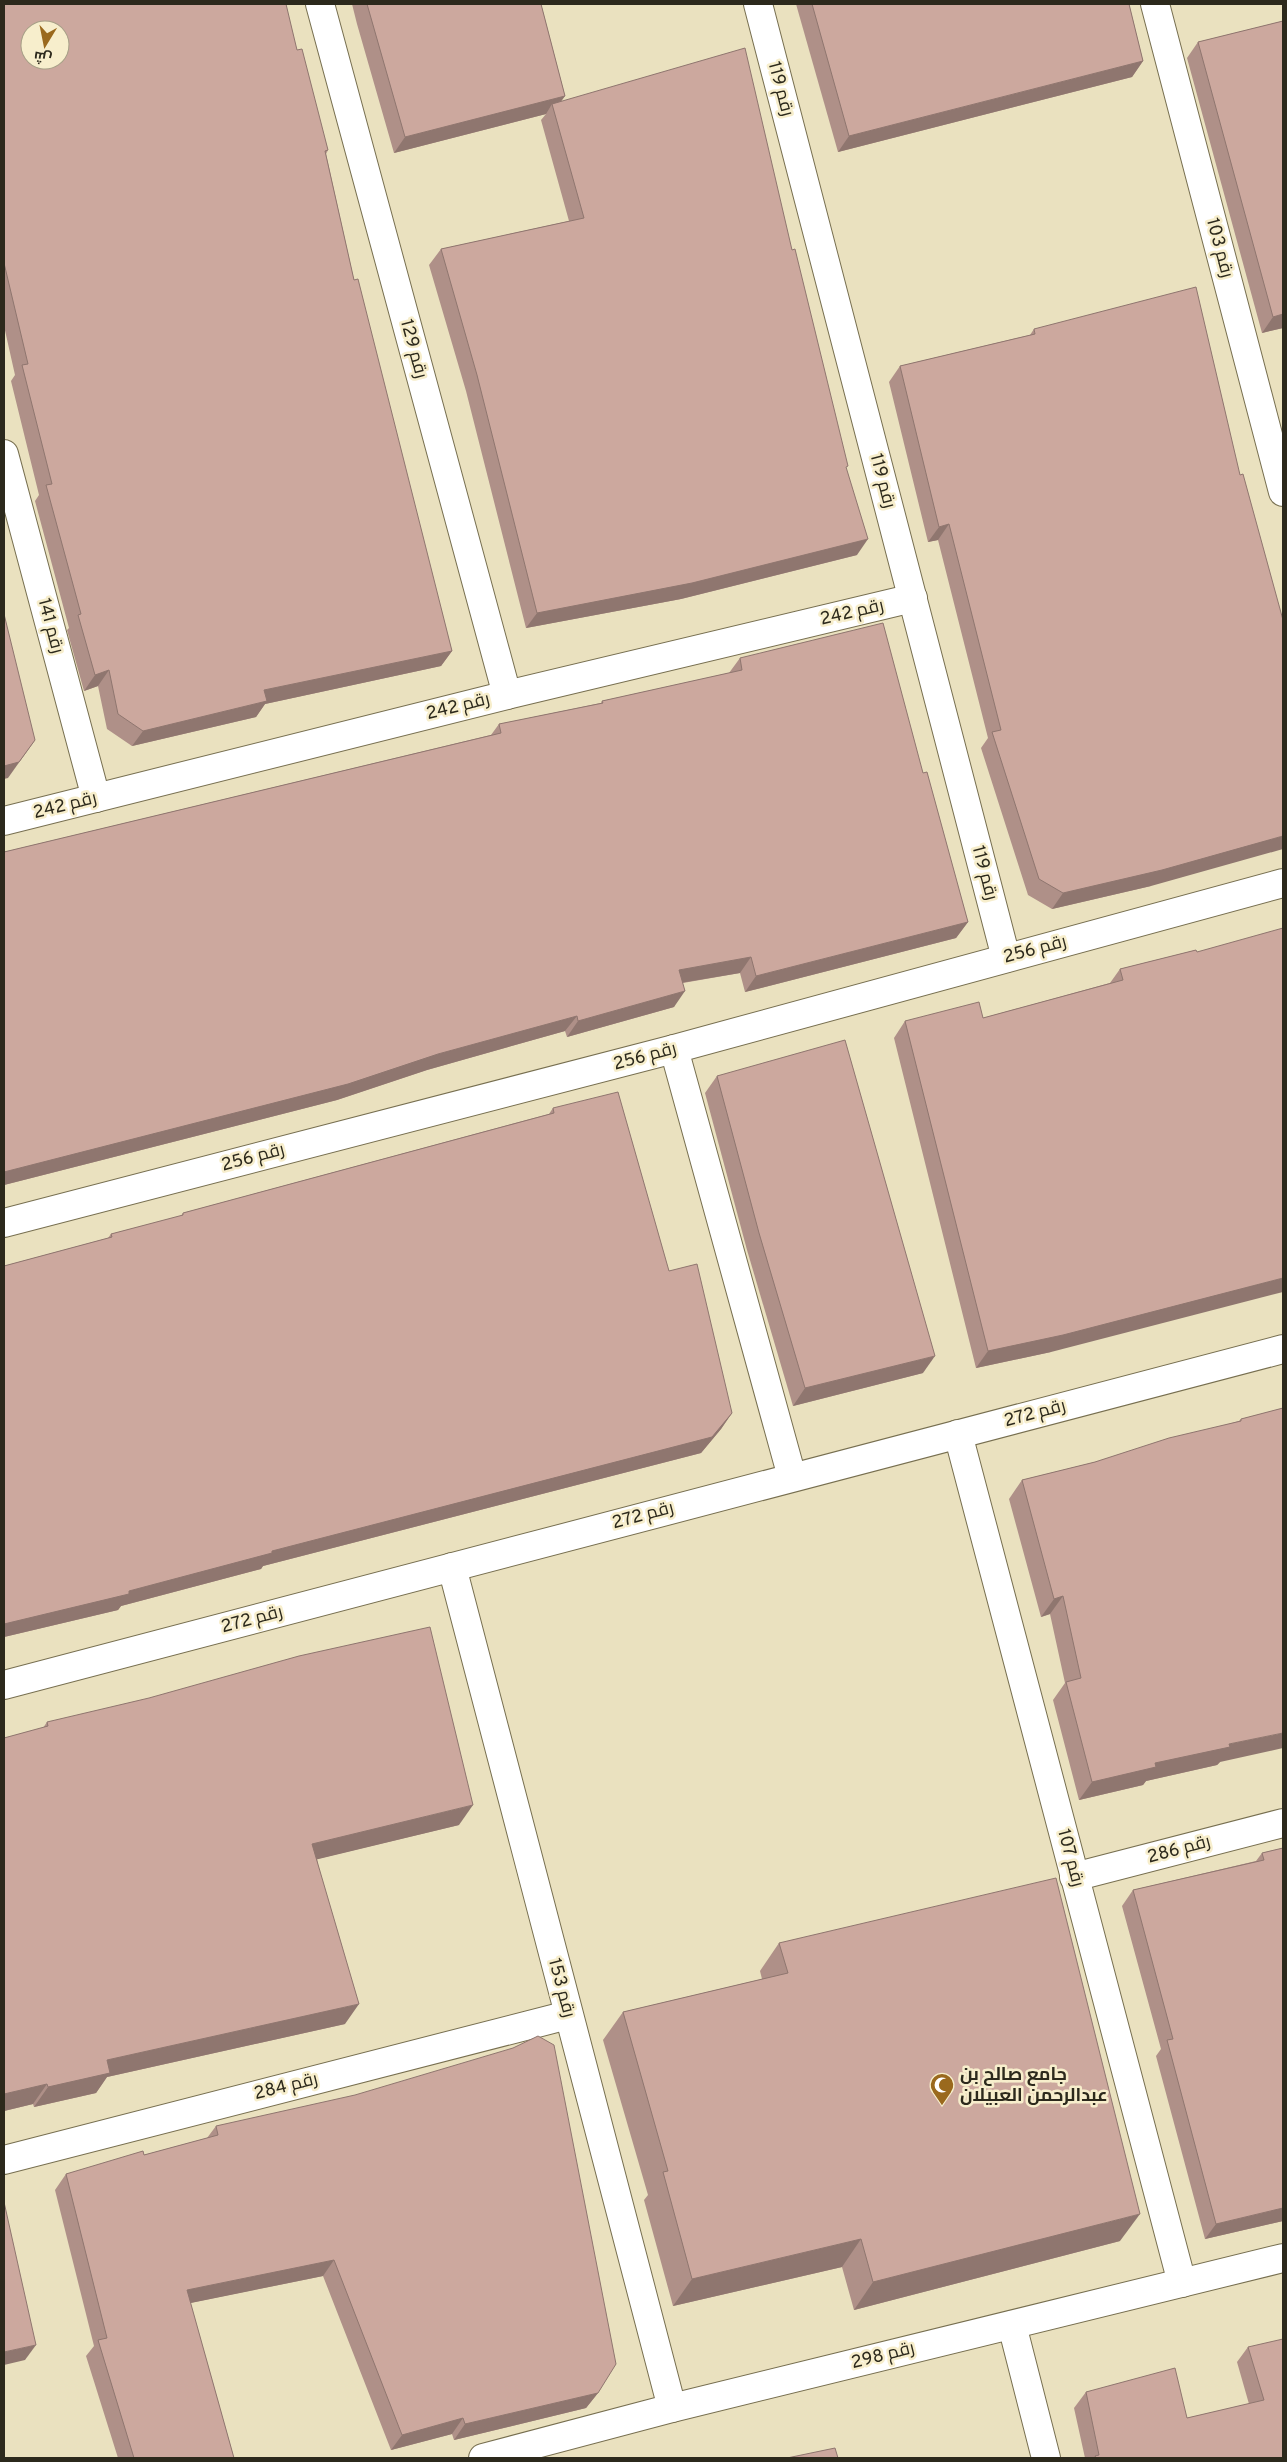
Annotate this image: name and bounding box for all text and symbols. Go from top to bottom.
north arrow [20,20,70,70]
text: ش [32,46,53,67]
street label: رقم 119 [762,59,798,119]
street label: رقم 103 [1200,216,1238,280]
street label: رقم 129 [394,317,432,381]
street label: رقم 119 [864,451,900,511]
street label: رقم 242 [818,595,886,631]
street label: رقم 141 [32,596,68,656]
street label: رقم 242 [424,688,492,726]
street label: رقم 242 [31,787,99,825]
street label: رقم 119 [966,843,1002,903]
street label: رقم 256 [1001,931,1069,969]
street label: رقم 256 [611,1038,679,1076]
street label: رقم 256 [219,1139,287,1177]
street label: رقم 272 [1002,1395,1068,1433]
street label: رقم 272 [610,1497,676,1535]
street label: رقم 272 [219,1601,285,1639]
street label: رقم 107 [1051,1827,1089,1889]
street label: رقم 286 [1145,1831,1213,1869]
street label: رقم 153 [542,1956,580,2020]
place label: جامع صالح بن عبدالرحمن العبيلان [960,2064,1108,2108]
street label: رقم 284 [252,2068,320,2106]
mosque icon: جامع صالح بن عبدالرحمن العبيلان [929,2072,955,2106]
street label: رقم 298 [849,2337,917,2375]

